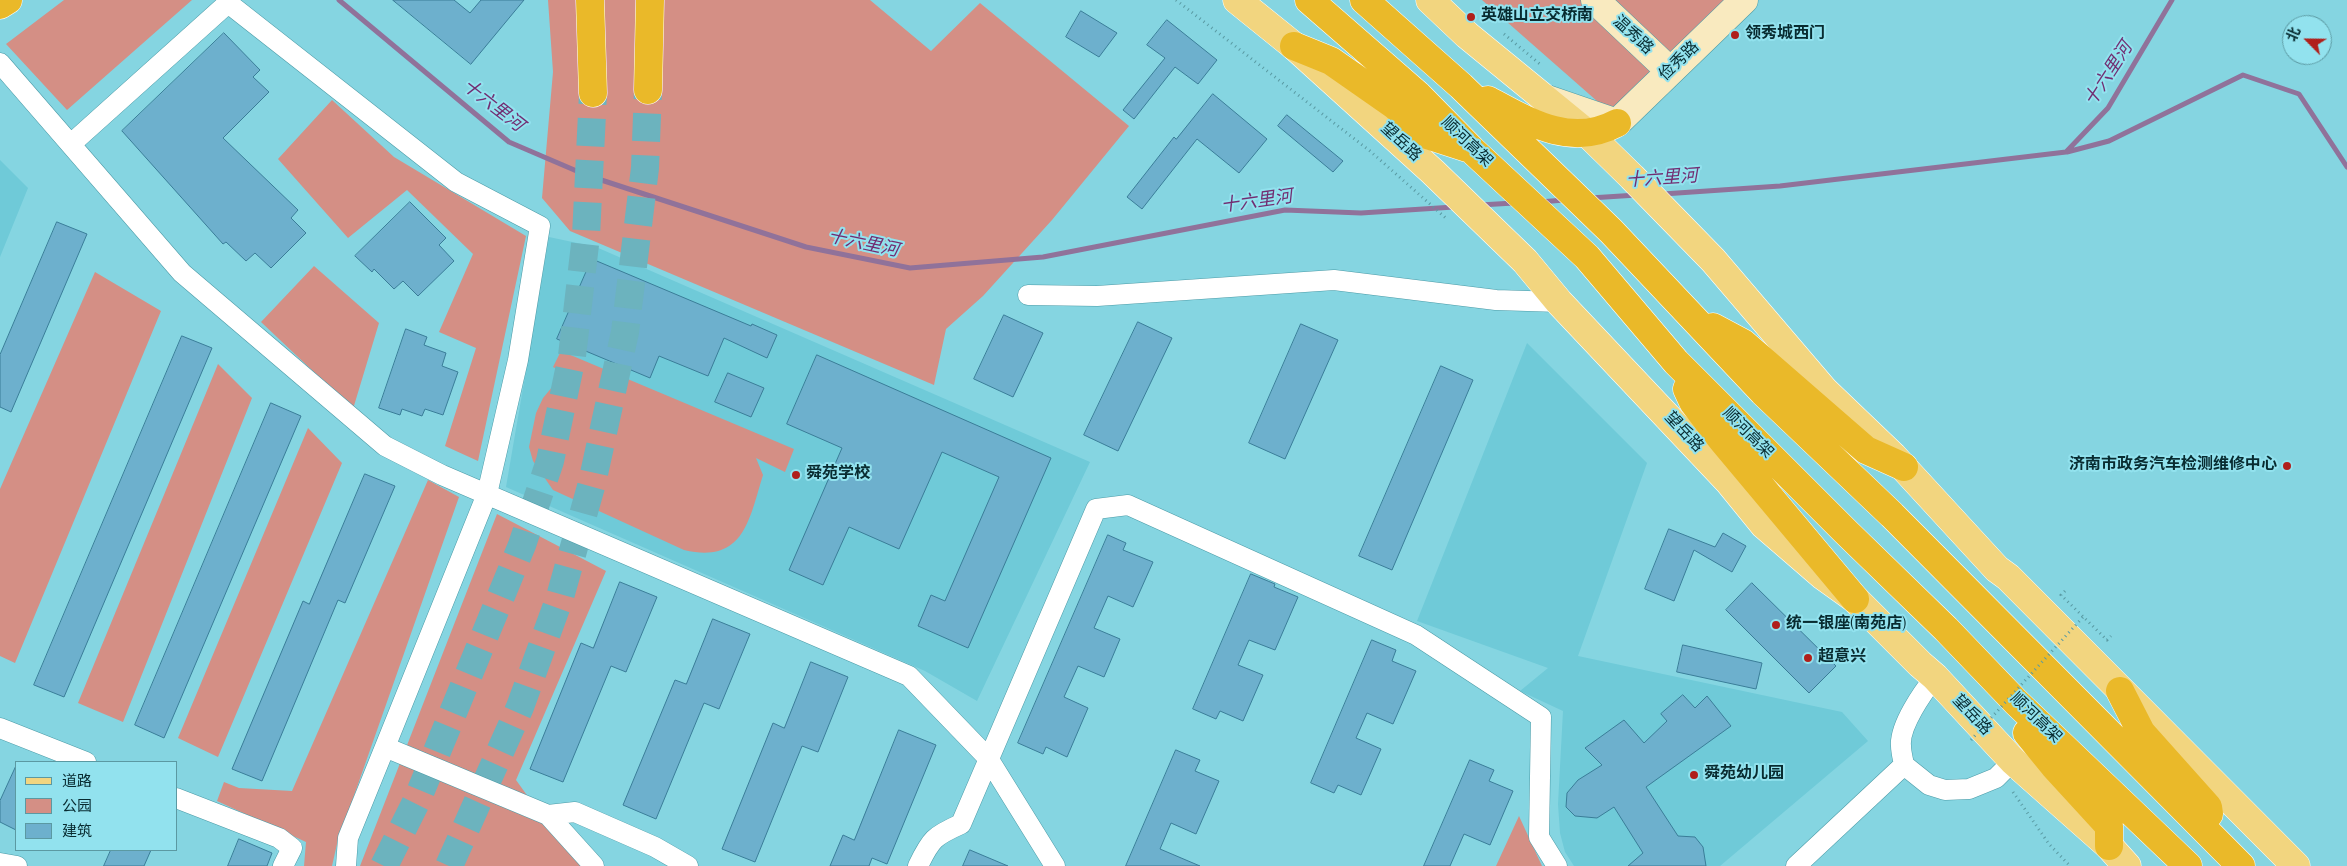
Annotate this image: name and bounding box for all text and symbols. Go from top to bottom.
place label: 英雄山立交桥南 [1481,7,1593,27]
marker: 英雄山立交桥南 [1465,11,1477,23]
street label: 温秀路 [1608,13,1656,59]
north arrow [2282,15,2332,65]
text: 北 [2281,24,2306,45]
place label: 领秀城西门 [1745,25,1825,45]
marker: 领秀城西门 [1729,29,1741,41]
street label: 俭秀路 [1656,38,1704,86]
water label: 十六里河 [2081,39,2139,111]
water label: 十六里河 [457,76,527,138]
street label: 顺河高架 [1436,114,1496,172]
street label: 望岳路 [1376,120,1424,166]
water label: 十六里河 [1625,167,1699,193]
water label: 十六里河 [1220,187,1294,219]
water label: 十六里河 [826,227,900,263]
street label: 顺河高架 [1718,405,1776,463]
street label: 望岳路 [1660,409,1706,457]
place label: 济南市政务汽车检测维修中心 [2069,456,2277,476]
marker: 济南市政务汽车检测维修中心 [2281,460,2293,472]
place label: 舜苑学校 [806,465,870,485]
marker: 舜苑学校 [790,469,802,481]
place label: 统一银座(南苑店) [1786,615,1906,635]
marker: 统一银座(南苑店) [1770,619,1782,631]
place label: 超意兴 [1818,648,1866,668]
marker: 超意兴 [1802,652,1814,664]
street label: 顺河高架 [2005,690,2065,748]
street label: 望岳路 [1948,692,1994,740]
legend [15,761,178,851]
place label: 舜苑幼儿园 [1704,765,1784,785]
marker: 舜苑幼儿园 [1688,769,1700,781]
text: 道路 [62,770,92,793]
text: 公园 [62,795,92,818]
text: 建筑 [62,820,92,843]

